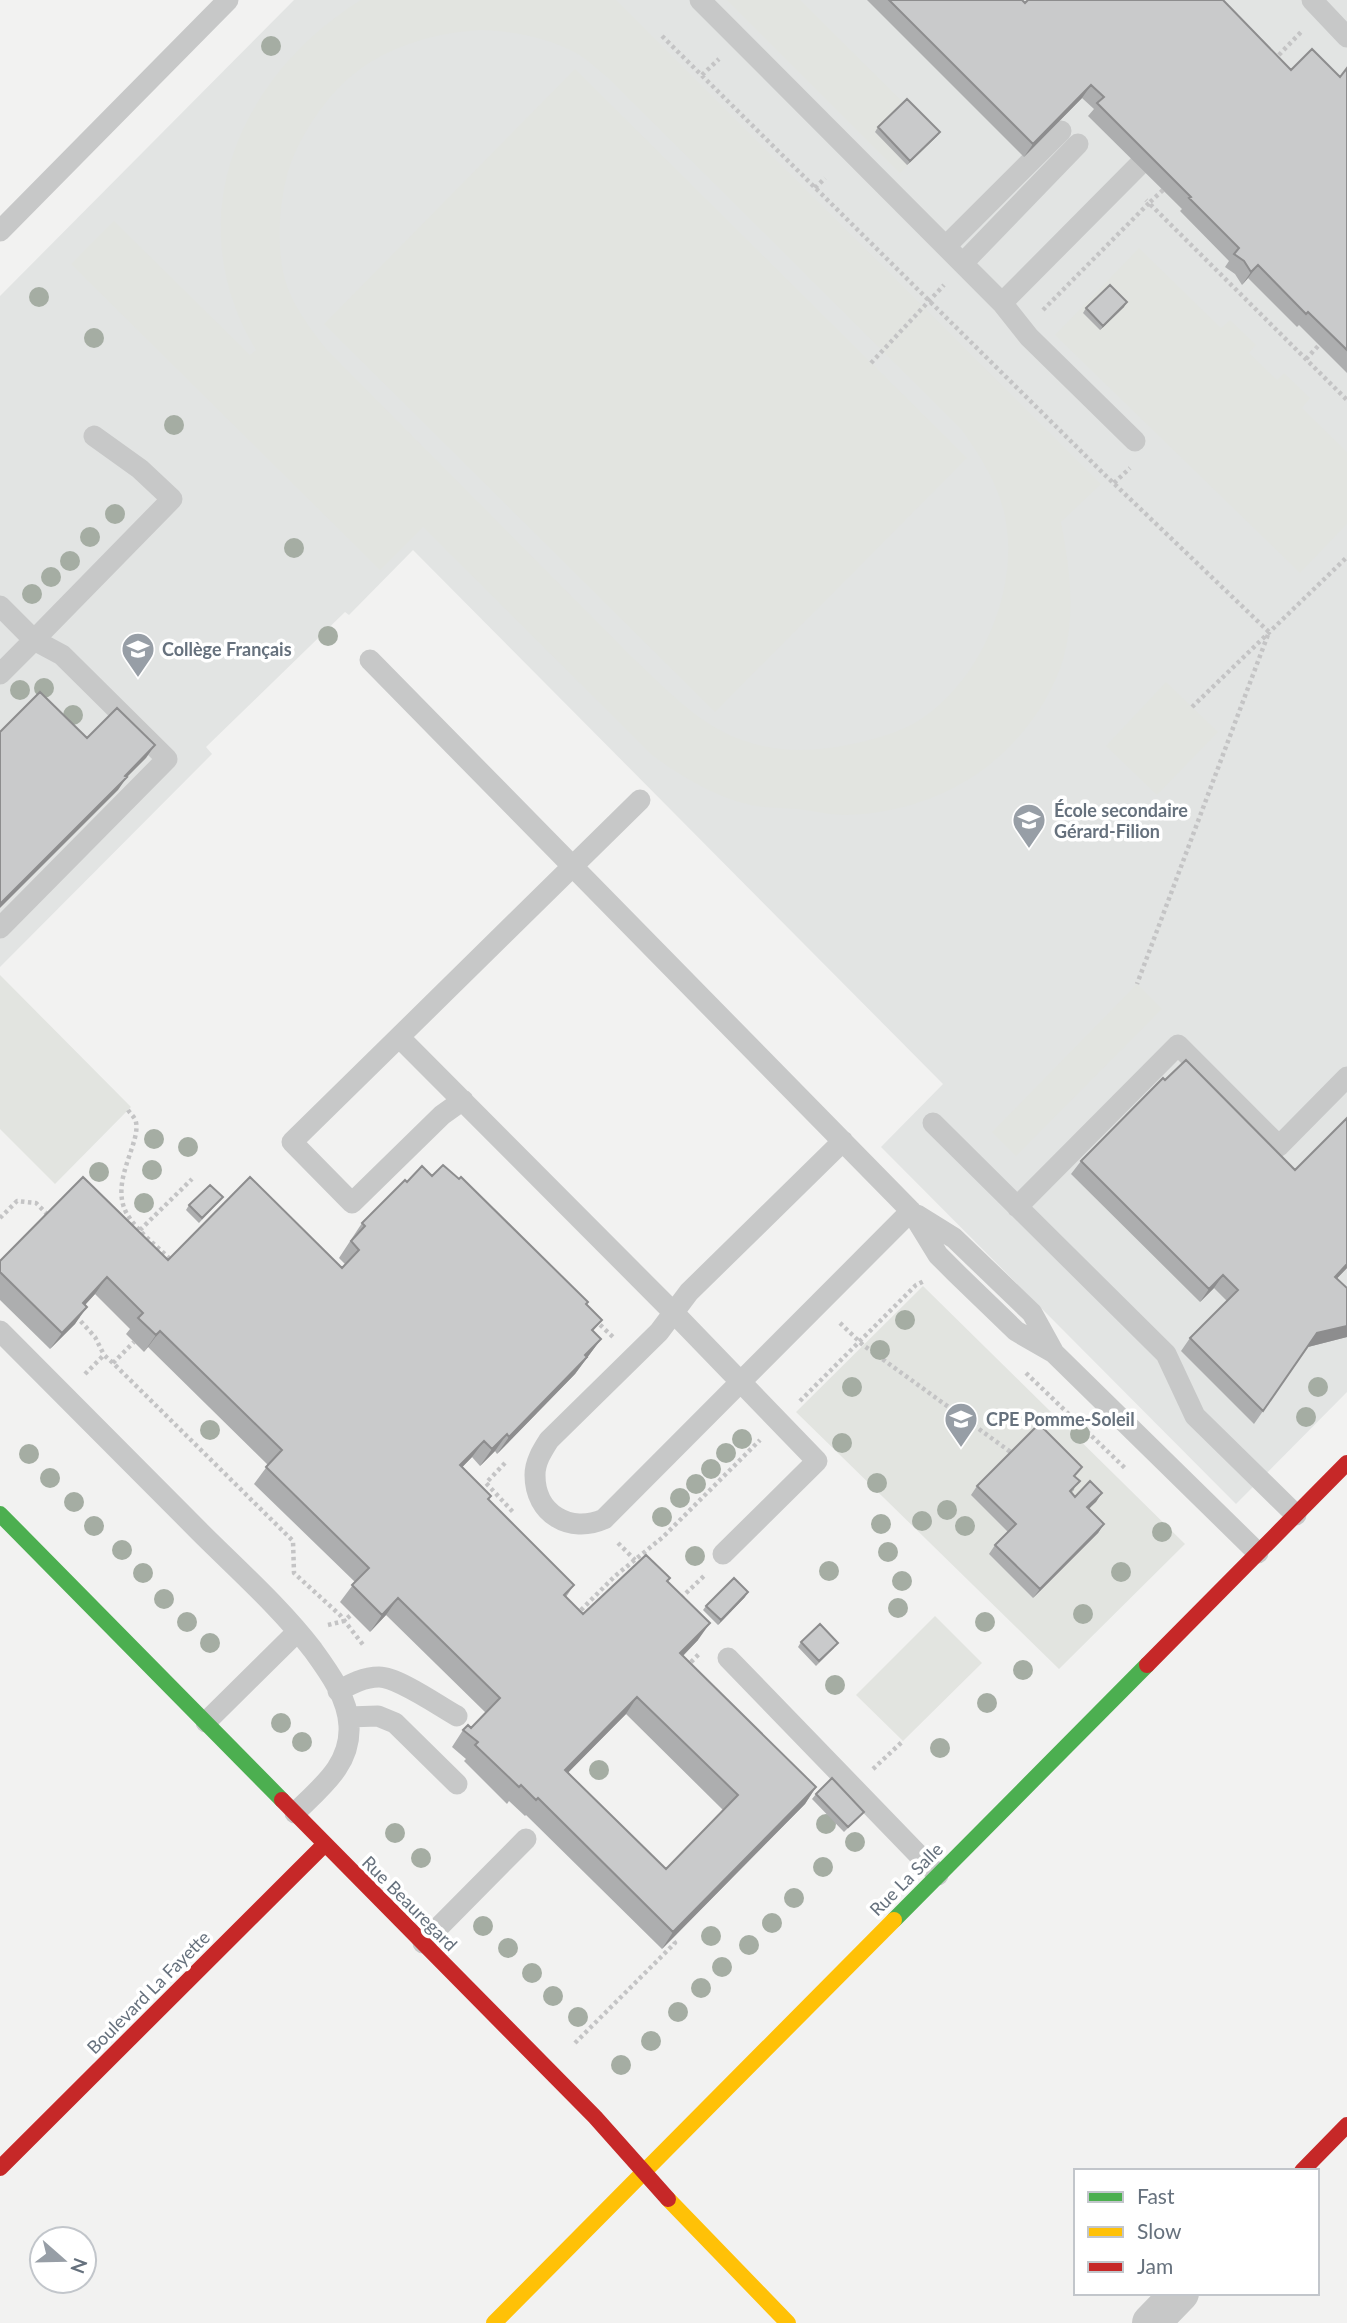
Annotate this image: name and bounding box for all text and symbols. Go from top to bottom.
school or university icon: Collège Français [119,630,157,679]
place label: Collège Français [162,638,292,660]
place label: École secondaire Gérard-Filion [1054,799,1188,842]
school or university icon: École secondaire Gérard-Filion [1010,801,1048,850]
school or university icon: CPE Pomme-Soleil [942,1400,980,1449]
place label: CPE Pomme-Soleil [986,1408,1135,1430]
street label: Rue La Salle [865,1838,947,1920]
street label: Rue Beauregard [358,1851,462,1955]
street label: Boulevard La Fayette [82,1926,214,2058]
legend [1074,2169,1319,2295]
text: Fast [1137,2183,1175,2208]
text: Slow [1137,2218,1182,2243]
north arrow [28,2225,98,2295]
text: Jam [1137,2253,1173,2278]
text: N [66,2255,93,2277]

